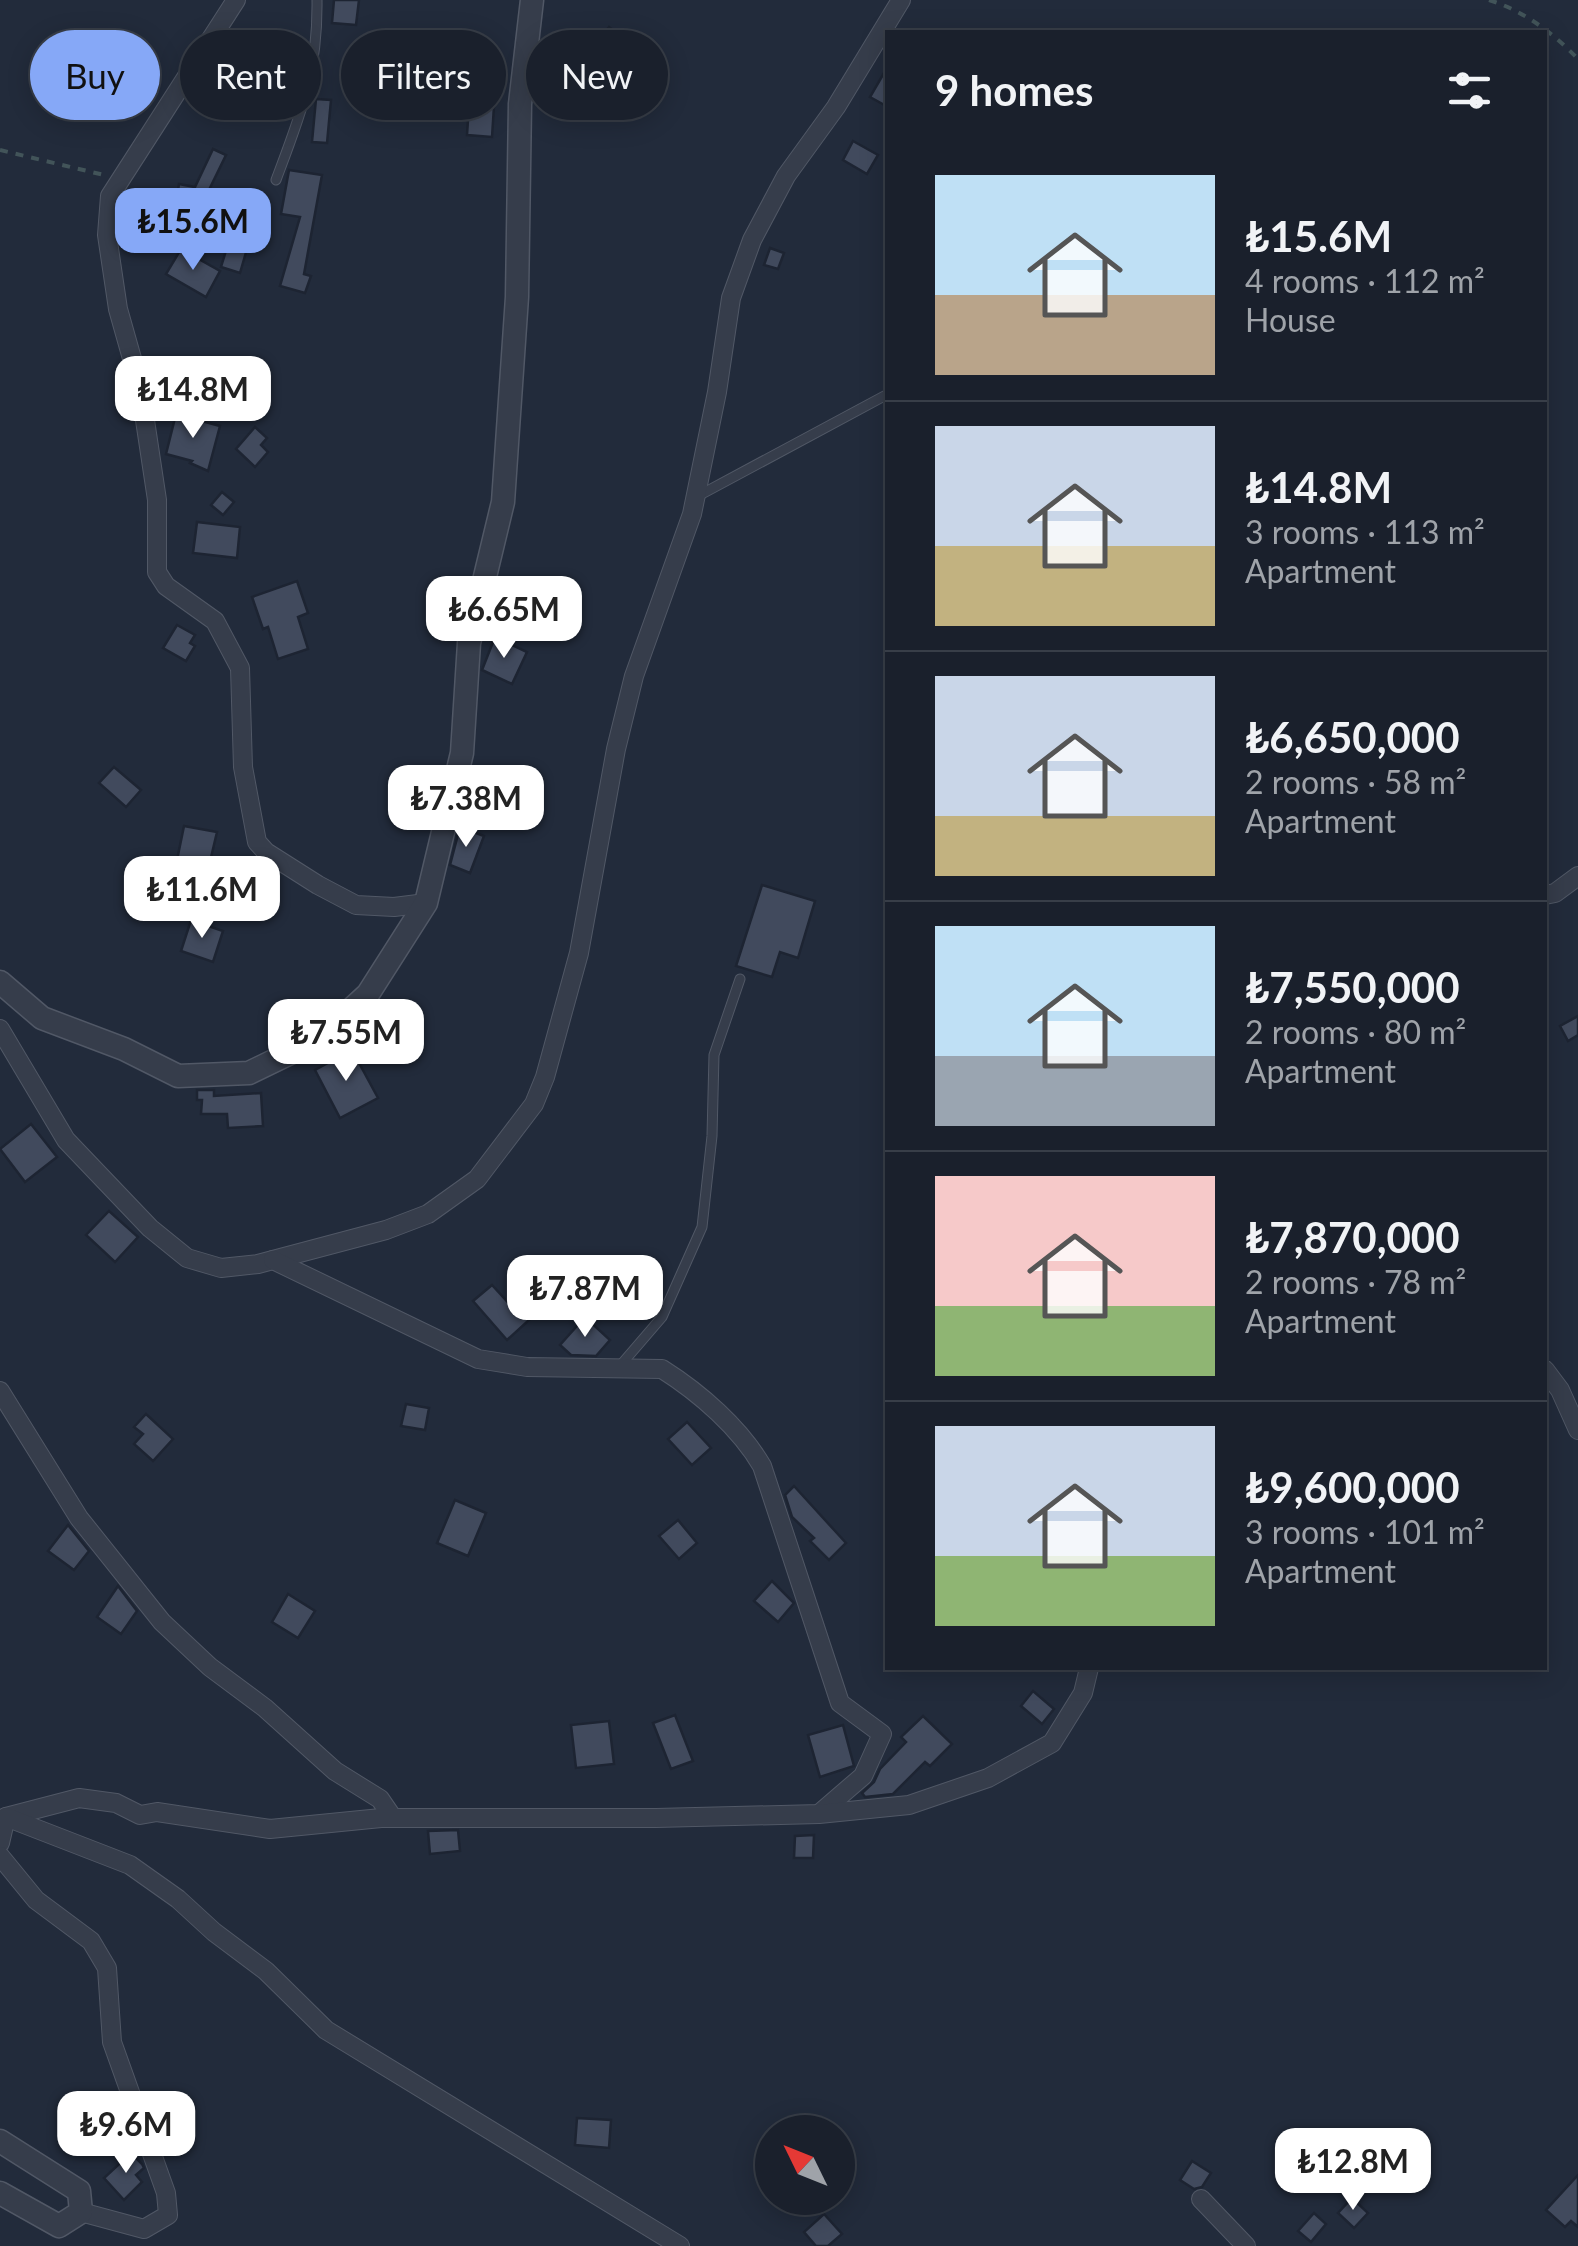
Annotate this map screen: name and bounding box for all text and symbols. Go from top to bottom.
chip: Buy [30,30,160,120]
chip: Rent [180,30,321,120]
chip: Filters [341,30,506,120]
chip: New [526,30,668,120]
icon: filters [1442,63,1497,118]
text: 9 homes [935,65,1093,115]
pin: ₺15.6M [112,188,274,273]
text: ₺15.6M [137,201,249,240]
text: ₺15.6M [1245,211,1392,261]
icon: home [1015,215,1135,335]
text: 4 rooms · 112 m² [1245,261,1485,300]
text: House [1245,300,1336,339]
pin: ₺14.8M [112,356,274,441]
text: ₺14.8M [137,369,249,408]
text: ₺14.8M [1245,462,1392,512]
icon: home [1015,466,1135,586]
text: 3 rooms · 113 m² [1245,512,1485,551]
text: Apartment [1245,551,1396,590]
pin: ₺6.65M [423,576,585,661]
text: ₺6.65M [448,589,560,628]
text: ₺6,650,000 [1245,712,1460,762]
icon: home [1015,716,1135,836]
text: 2 rooms · 58 m² [1245,762,1466,801]
pin: ₺7.38M [385,765,547,850]
text: ₺7.38M [410,778,522,817]
text: Apartment [1245,801,1396,840]
pin: ₺11.6M [121,856,283,941]
text: ₺11.6M [146,869,258,908]
text: ₺7,550,000 [1245,962,1460,1012]
icon: home [1015,966,1135,1086]
pin: ₺7.55M [265,999,427,1084]
text: ₺7.55M [290,1012,402,1051]
text: 2 rooms · 80 m² [1245,1012,1466,1051]
text: Apartment [1245,1051,1396,1090]
text: ₺7,870,000 [1245,1212,1460,1262]
icon: home [1015,1216,1135,1336]
pin: ₺7.87M [504,1255,666,1340]
text: 2 rooms · 78 m² [1245,1262,1466,1301]
text: ₺7.87M [529,1268,641,1307]
text: Apartment [1245,1301,1396,1340]
text: ₺9,600,000 [1245,1462,1460,1512]
icon: home [1015,1466,1135,1586]
text: 3 rooms · 101 m² [1245,1512,1485,1551]
text: Apartment [1245,1551,1396,1590]
pin: ₺9.6M [56,2091,196,2176]
text: ₺9.6M [79,2104,173,2143]
north arrow [755,2115,855,2215]
map controls [755,2115,855,2215]
pin: ₺12.8M [1272,2128,1434,2213]
text: ₺12.8M [1297,2141,1409,2180]

